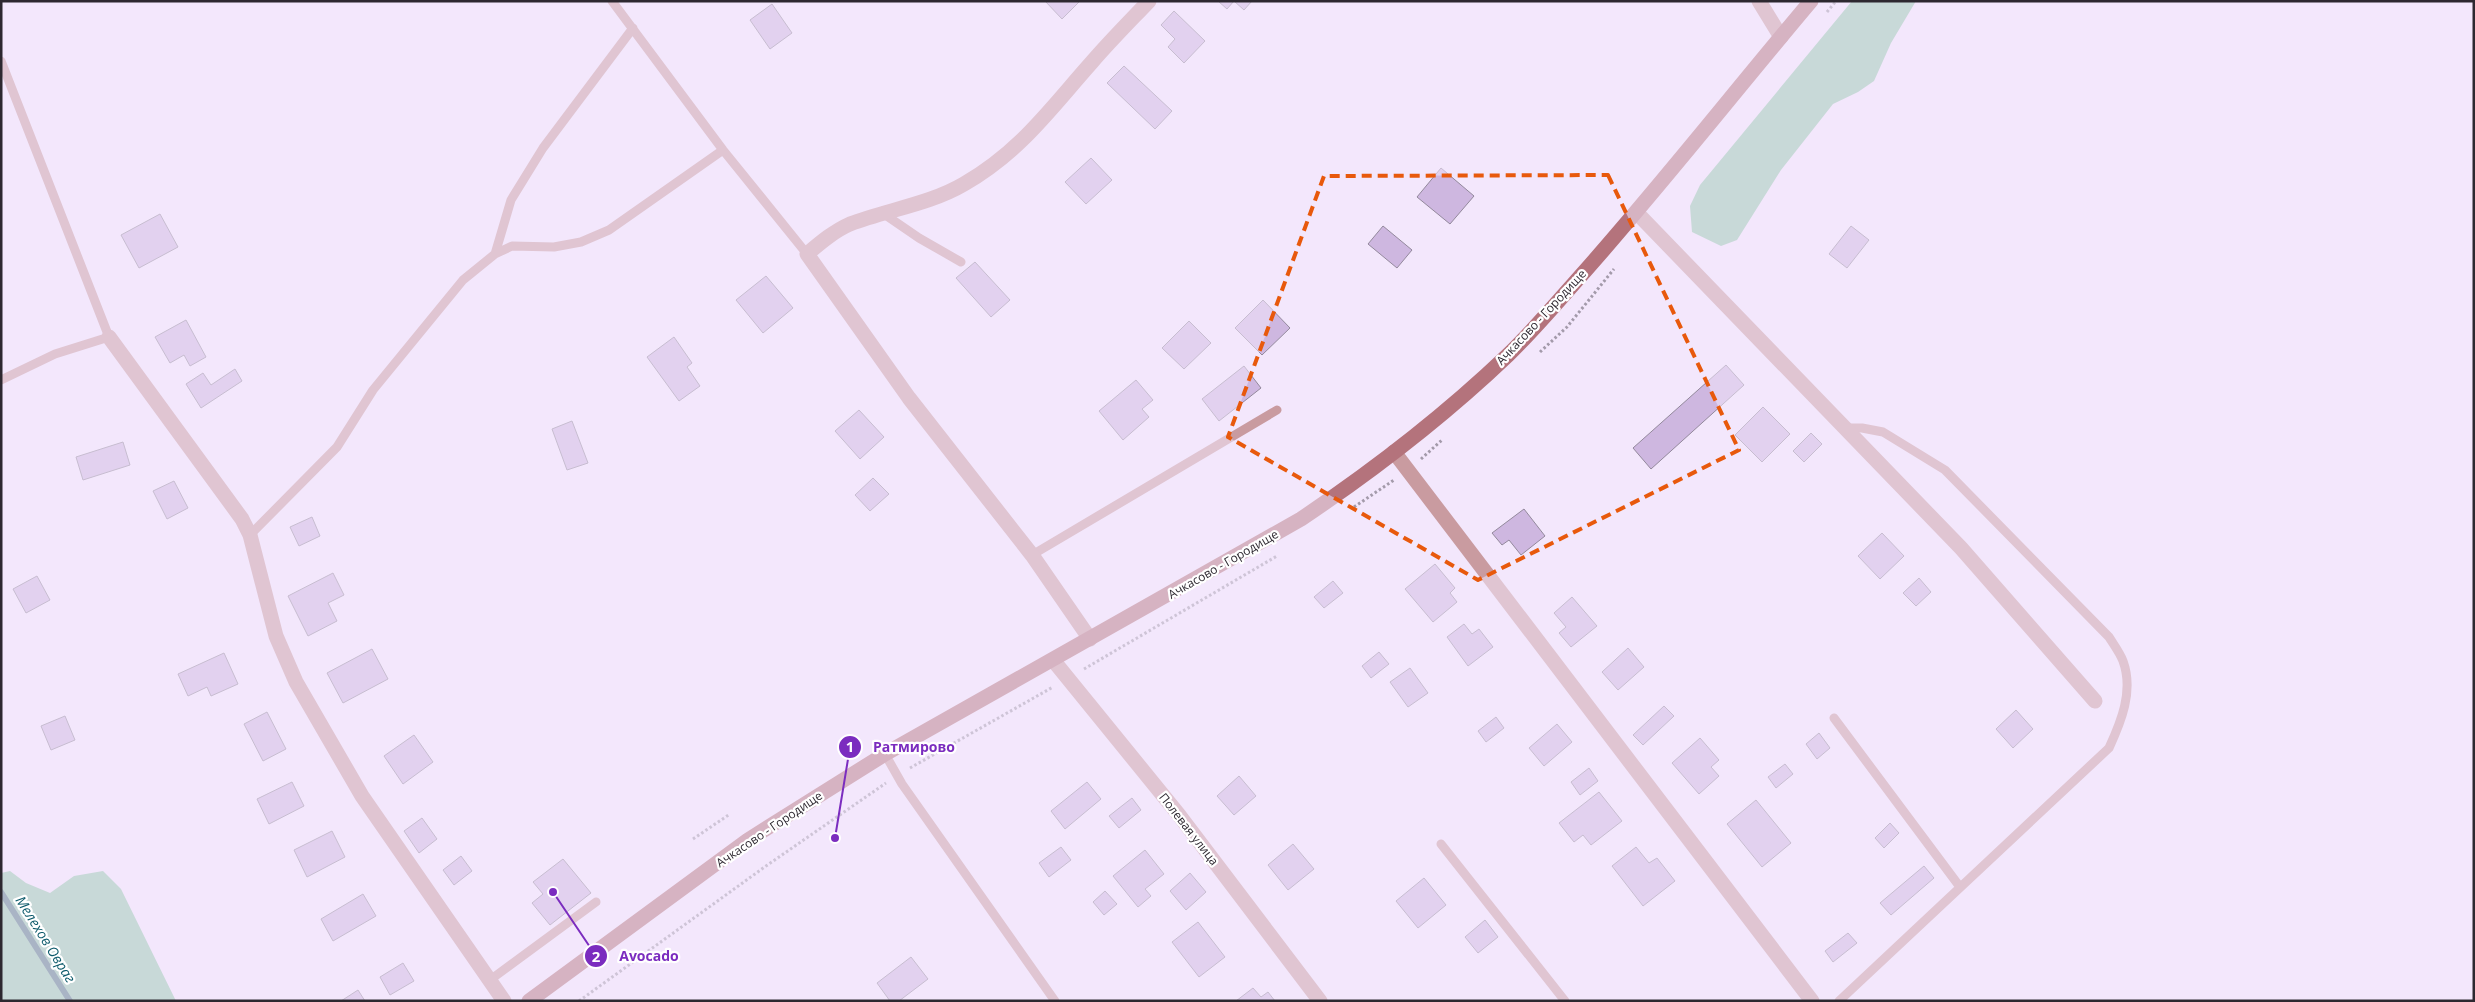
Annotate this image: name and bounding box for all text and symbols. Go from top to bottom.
street label: Ачкасово - Городище [1492,265,1590,368]
street label: Ачкасово - Городище [1165,525,1282,603]
callout: Ратмирово [838,732,965,761]
text: 1 [846,736,854,756]
text: Ратмирово [873,737,955,756]
street label: Ачкасово - Городище [712,787,826,871]
street label: Полевая улица [1155,789,1223,869]
water label: Мелехов Овраг [12,892,80,986]
callout: Avocado [584,942,688,971]
text: 2 [592,946,601,966]
text: Avocado [619,946,679,965]

